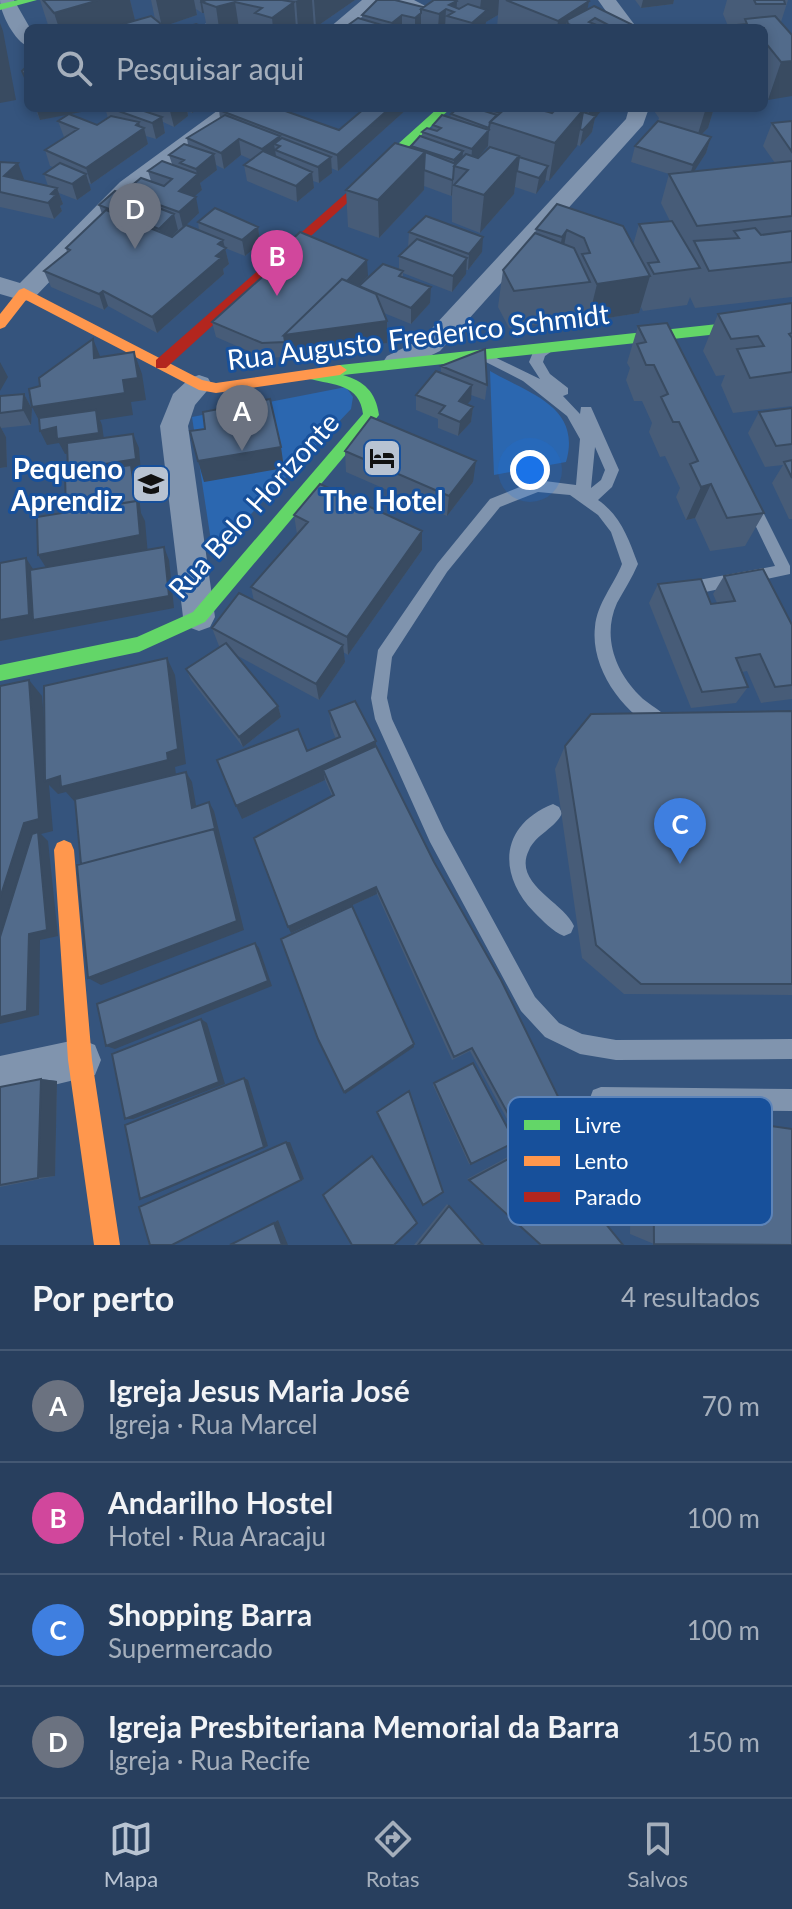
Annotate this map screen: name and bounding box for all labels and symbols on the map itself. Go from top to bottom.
pin: D [109,183,161,249]
pin: B [251,230,303,296]
street label: Rua Augusto Frederico Schmidt [225,296,611,376]
pin: A [216,385,268,451]
street label: Rua Belo Horizonte [161,405,345,605]
hotel icon: The Hotel [361,437,403,479]
your location [510,450,550,490]
place label: Pequeno Aprendiz [10,451,123,517]
school or university icon: Pequeno Aprendiz [130,463,172,505]
place label: The Hotel [320,483,444,517]
pin: C [654,798,706,864]
legend [508,1097,772,1225]
text: Livre [574,1111,621,1138]
text: Lento [574,1147,629,1174]
text: Parado [574,1183,641,1210]

